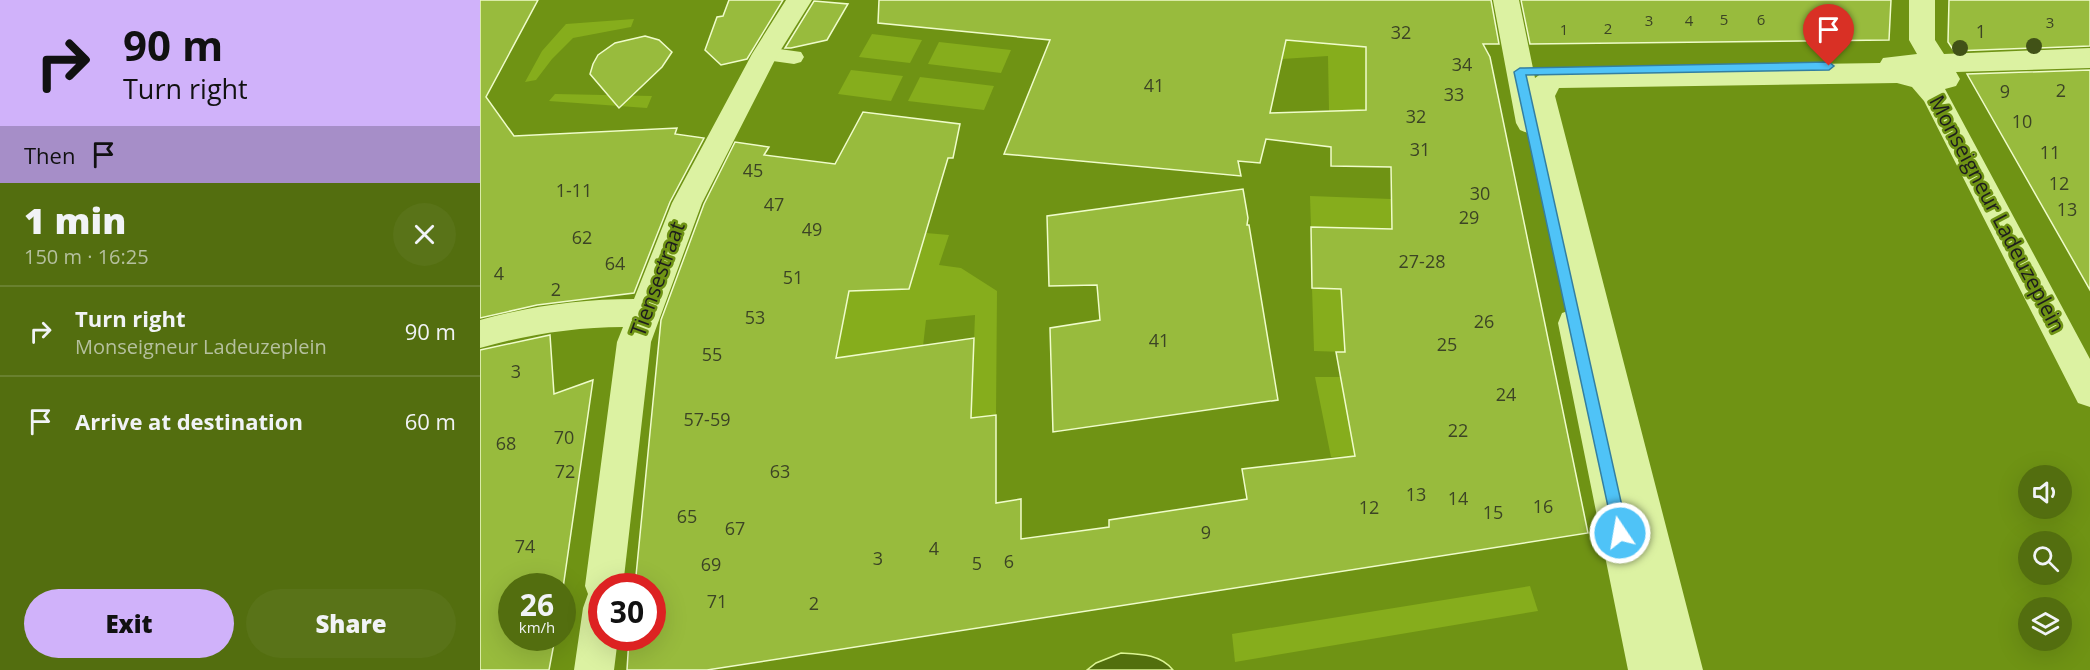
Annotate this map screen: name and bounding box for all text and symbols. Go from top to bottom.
pin [1803,4,1854,66]
house number: 5 [1720,9,1728,29]
house number: 6 [1757,9,1765,29]
house number: 3 [1645,10,1653,30]
house number: 4 [1685,10,1694,30]
house number: 3 [2046,12,2054,32]
icon: arrive [1812,13,1845,46]
text: 90 m [123,16,223,73]
house number: 2 [1604,18,1612,38]
house number: 1 [1560,19,1568,39]
house number: 1 [1976,19,1986,43]
house number: 32 [1391,20,1411,44]
icon: right [24,24,102,102]
house number: 34 [1452,52,1472,76]
text: Turn right [123,70,248,107]
house number: 41 [1144,73,1164,97]
house number: 2 [2056,78,2066,102]
house number: 9 [2000,79,2010,103]
house number: 33 [1444,82,1464,106]
street label: Monseigneur Ladeuzeplein [1923,90,2072,337]
house number: 32 [1406,104,1426,128]
house number: 10 [2012,109,2032,133]
house number: 31 [1410,137,1430,161]
icon: arrive [87,138,120,171]
text: Then [24,140,75,170]
house number: 11 [2040,140,2060,164]
house number: 45 [743,158,763,182]
house number: 12 [2049,171,2069,195]
house number: 1-11 [556,178,592,202]
house number: 30 [1470,181,1490,205]
house number: 47 [764,192,784,216]
text: 1 min [24,196,126,245]
house number: 13 [2057,197,2077,221]
button: close [393,203,456,266]
house number: 29 [1459,205,1479,229]
street label: Tiensestraat [623,217,691,340]
house number: 49 [802,217,822,241]
house number: 62 [572,225,592,249]
text: 150 m · 16:25 [24,243,149,270]
house number: 27-28 [1399,249,1445,273]
house number: 64 [605,251,625,275]
house number: 4 [494,261,504,285]
house number: 51 [783,265,803,289]
house number: 2 [551,277,561,301]
text: Turn right [75,303,186,333]
house number: 53 [745,305,765,329]
house number: 26 [1474,309,1494,333]
icon: right [24,315,57,348]
text: 90 m [405,316,456,346]
house number: 41 [1149,328,1169,352]
house number: 25 [1437,332,1457,356]
text: Monseigneur Ladeuzeplein [75,333,327,360]
house number: 55 [702,342,722,366]
house number: 3 [511,359,521,383]
house number: 24 [1496,382,1516,406]
icon: arrive [24,405,57,438]
text: Arrive at destination [75,406,303,436]
text: 60 m [405,406,456,436]
house number: 57-59 [684,407,730,431]
house number: 22 [1448,418,1468,442]
house number: 70 [554,425,574,449]
house number: 68 [496,431,516,455]
house number: 72 [555,459,575,483]
house number: 63 [770,459,790,483]
map controls [2018,465,2072,651]
button: sound [2018,465,2072,519]
house number: 13 [1406,482,1426,506]
house number: 14 [1448,486,1468,510]
house number: 16 [1533,494,1553,518]
house number: 12 [1359,495,1379,519]
house number: 15 [1483,500,1503,524]
position arrow [1588,501,1652,565]
house number: 65 [677,504,697,528]
house number: 67 [725,516,745,540]
house number: 9 [1201,520,1211,544]
button: search [2018,531,2072,585]
house number: 74 [515,534,535,558]
house number: 4 [929,536,939,560]
house number: 3 [873,546,883,570]
house number: 6 [1004,549,1014,573]
house number: 5 [972,551,982,575]
house number: 69 [701,552,721,576]
speed limit sign: 30 [588,573,666,651]
text: 26 [520,584,554,625]
button: Exit [24,589,234,658]
button: Share [246,589,456,658]
house number: 71 [707,589,727,613]
house number: 2 [809,591,819,615]
button: layers [2018,597,2072,651]
text: km/h [519,617,555,637]

